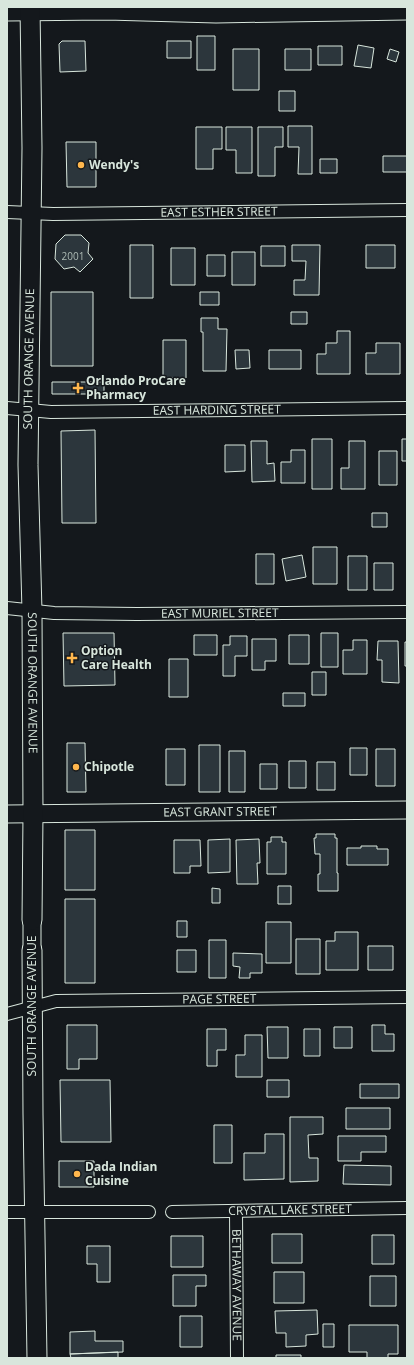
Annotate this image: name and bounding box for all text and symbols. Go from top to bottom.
place label: Wendy's [89,156,139,173]
marker: Wendy's [76,160,86,170]
street label: EAST ESTHER STREET [160,202,278,221]
house number: 2001 [62,249,84,263]
street label: SOUTH ORANGE AVENUE [19,288,38,430]
place label: Orlando ProCare Pharmacy [86,372,186,403]
marker: Orlando ProCare Pharmacy [73,383,83,393]
street label: EAST HARDING STREET [153,400,281,419]
street label: EAST MURIEL STREET [161,604,279,622]
street label: SOUTH ORANGE AVENUE [24,612,42,753]
place label: Option Care Health [81,642,152,673]
marker: Option Care Health [66,652,78,664]
place label: Chipotle [84,758,134,775]
marker: Chipotle [71,762,81,772]
street label: EAST GRANT STREET [163,802,277,820]
street label: SOUTH ORANGE AVENUE [23,936,40,1076]
street label: PAGE STREET [182,990,257,1008]
place label: Dada Indian Cuisine [85,1158,157,1189]
marker: Dada Indian Cuisine [72,1169,82,1179]
street label: CRYSTAL LAKE STREET [228,1200,352,1219]
street label: BETHAWAY AVENUE [228,1229,246,1341]

